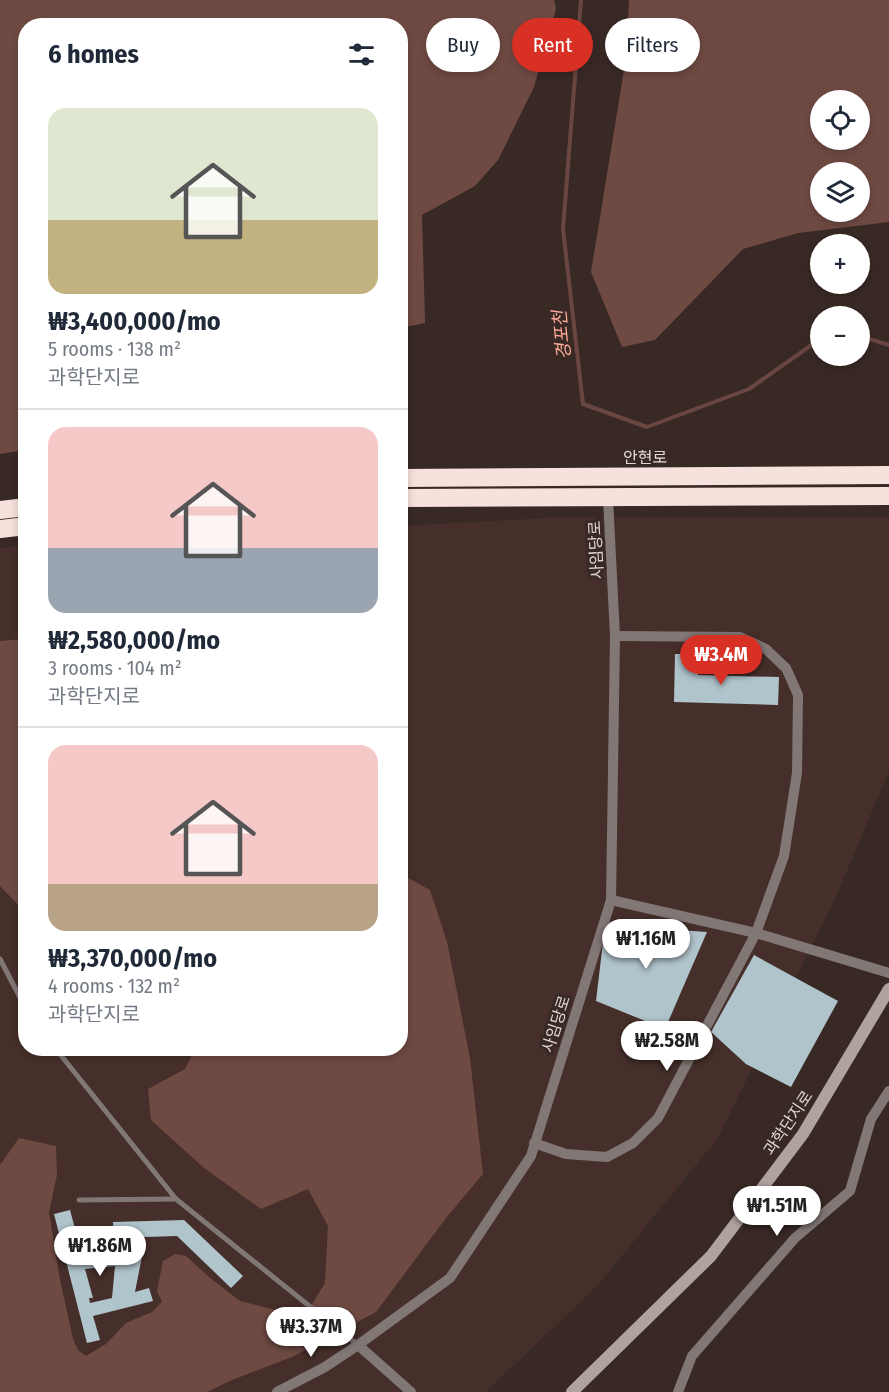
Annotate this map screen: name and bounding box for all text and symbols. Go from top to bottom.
chip: Buy [426,18,500,72]
chip: Rent [512,18,593,72]
chip: Filters [605,18,700,72]
icon: filters [345,38,378,71]
text: 6 homes [48,39,139,70]
map controls [810,90,870,366]
button: locate [810,90,870,150]
icon: home [159,147,267,255]
button: layers [810,162,870,222]
button: + [810,234,870,294]
text: ₩3,400,000/mo [48,306,221,337]
button: − [810,306,870,366]
water label: 경포천 [548,307,576,361]
text: 5 rooms · 138 m² [48,337,181,361]
text: 과학단지로 [48,365,140,389]
street label: 안현로 [623,448,667,467]
icon: home [159,466,267,574]
street label: 사임당로 [585,520,607,580]
text: ₩2,580,000/mo [48,625,220,656]
pin: ₩3.4M [679,635,763,686]
text: ₩3.4M [694,642,748,666]
text: 3 rooms · 104 m² [48,656,182,680]
text: 과학단지로 [48,684,140,708]
icon: home [159,784,267,892]
pin: ₩1.16M [597,919,695,970]
text: ₩1.16M [616,926,676,950]
text: ₩3,370,000/mo [48,943,217,974]
text: 4 rooms · 132 m² [48,974,180,998]
street label: 사임당로 [538,993,574,1055]
text: 과학단지로 [48,1002,140,1026]
pin: ₩2.58M [618,1021,716,1072]
text: ₩2.58M [635,1028,699,1052]
street label: 과학단지로 [760,1087,817,1159]
pin: ₩1.51M [728,1186,826,1237]
text: ₩1.51M [747,1193,807,1217]
pin: ₩1.86M [51,1226,149,1277]
text: ₩1.86M [68,1233,132,1257]
pin: ₩3.37M [262,1307,360,1358]
text: ₩3.37M [280,1314,342,1338]

